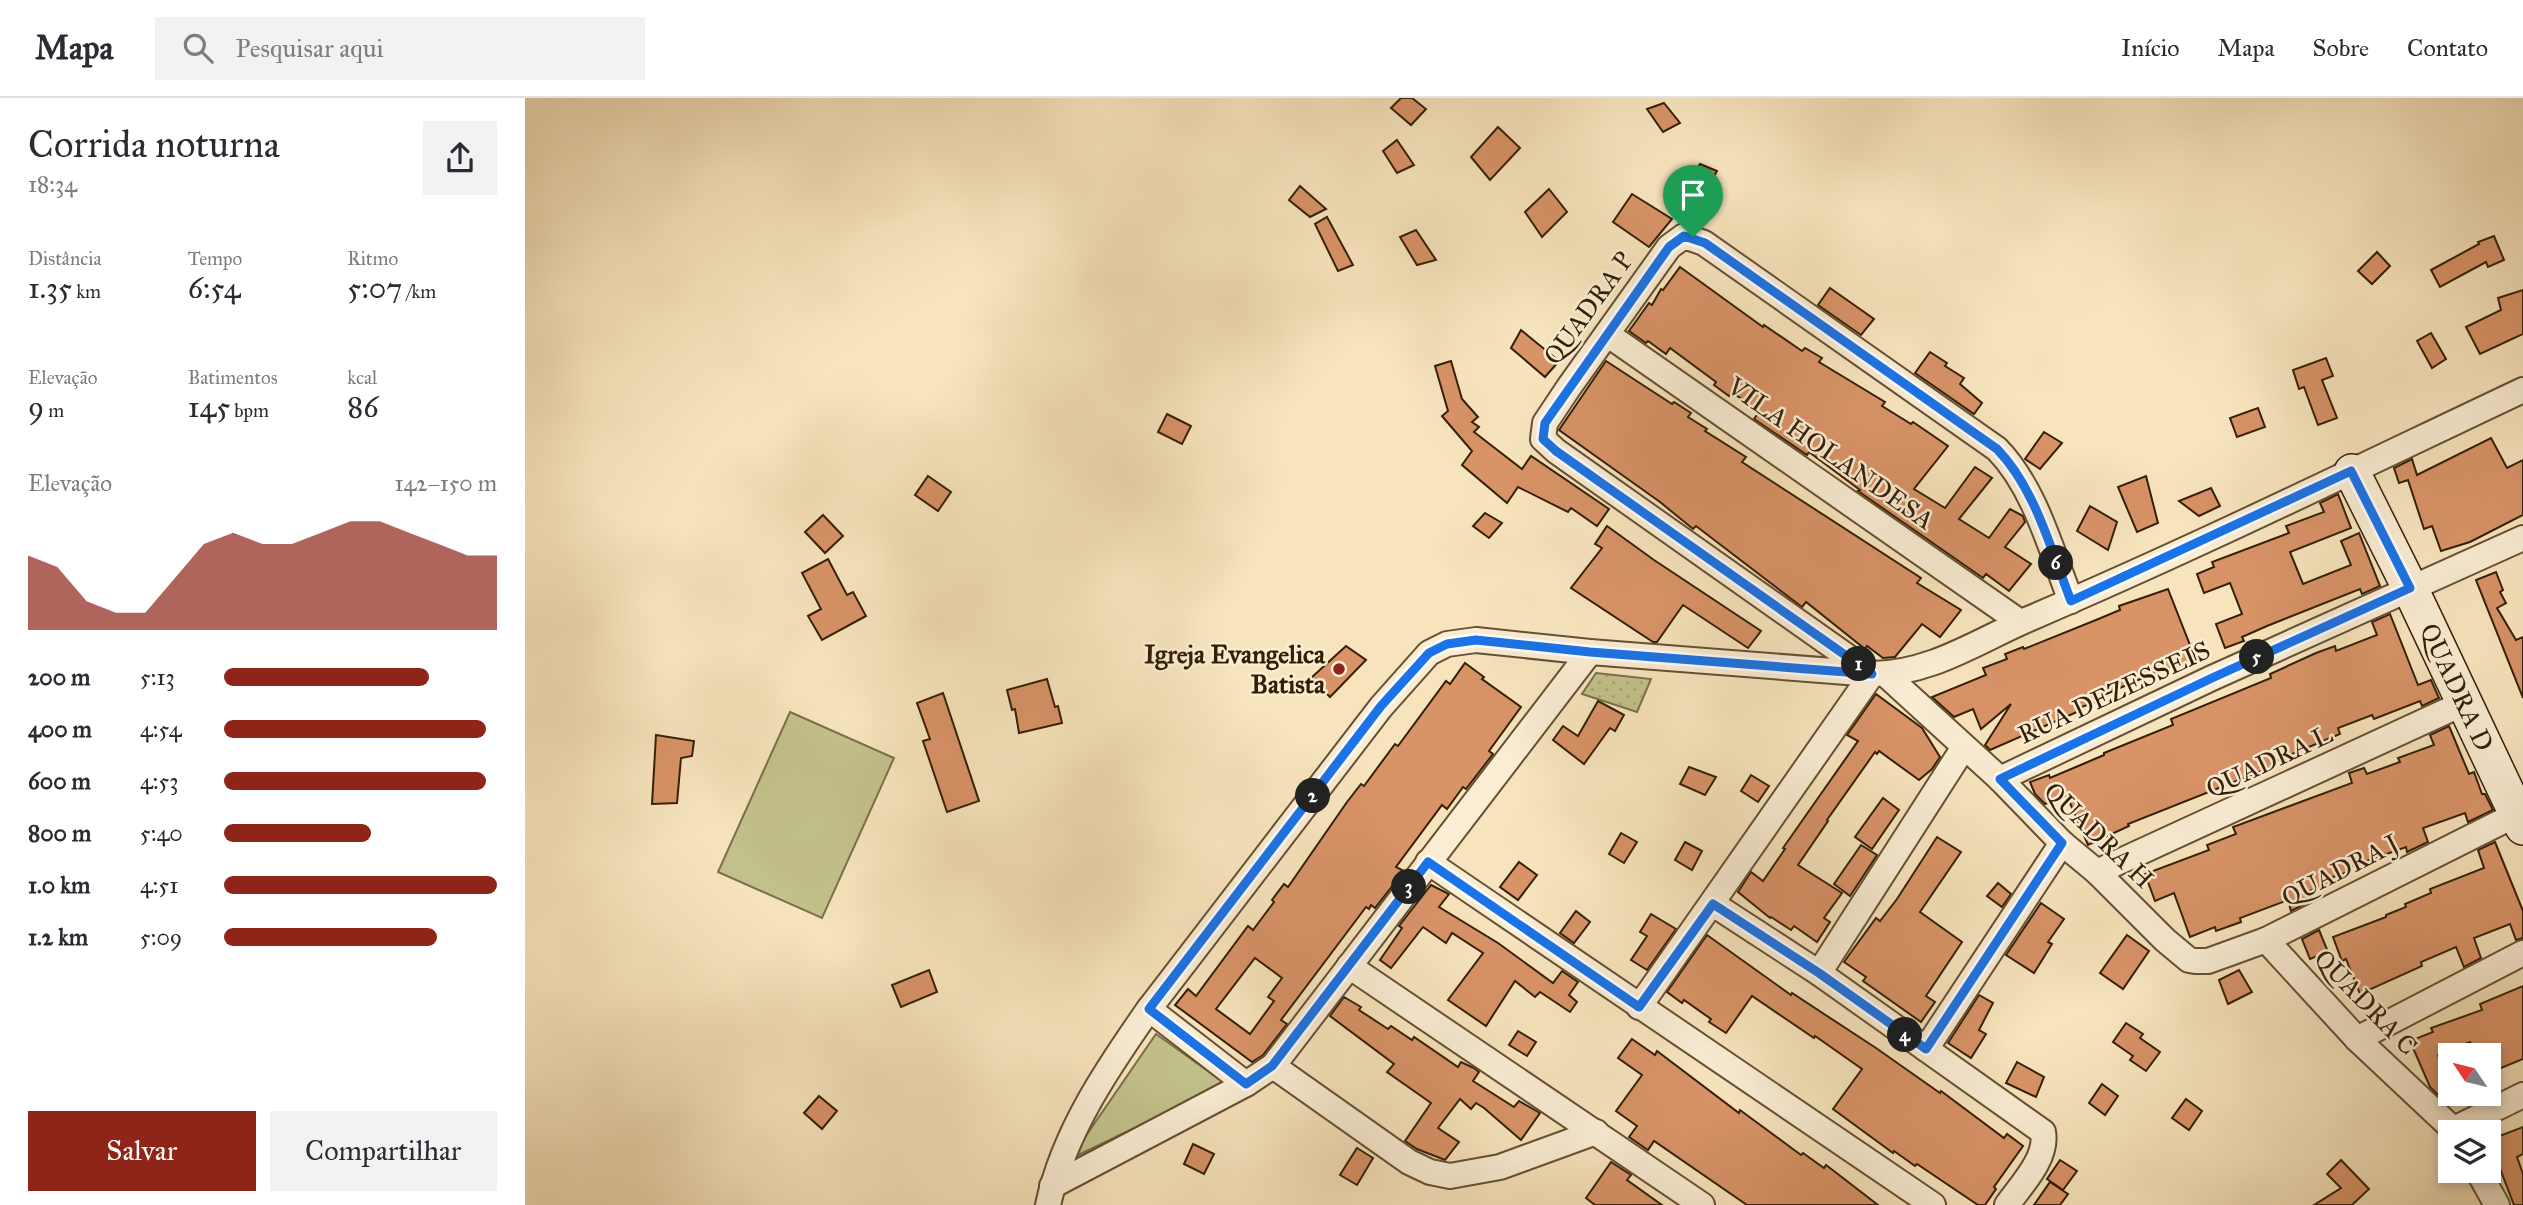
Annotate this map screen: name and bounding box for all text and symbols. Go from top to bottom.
search box [155,17,645,80]
text: Mapa [35,28,113,68]
icon: search [179,29,217,67]
text: Pesquisar aqui [235,32,384,64]
text: Início [2121,33,2180,63]
text: Mapa [2218,33,2275,63]
text: Sobre [2313,33,2369,63]
text: Contato [2407,33,2488,63]
text: Corrida noturna [28,121,280,167]
button: share [423,121,497,195]
pin [1663,165,1723,237]
text: 18:34 [28,170,77,198]
icon: arrive [1674,176,1712,214]
street label: QUADRA P [1536,245,1640,371]
text: Distância [28,247,101,270]
text: Tempo [188,247,242,270]
text: Ritmo [347,247,398,270]
text: 1.35 [28,270,72,306]
text: 6:54 [188,270,240,306]
text: 5:07 [347,270,402,306]
text: km [72,280,101,303]
text: /km [402,280,436,303]
text: Elevação [28,366,97,389]
text: Batimentos [188,366,278,389]
text: kcal [347,366,377,389]
street label: VILA HOLANDESA [1721,369,1941,537]
text: 9 [28,389,44,425]
text: 145 [188,389,230,425]
text: 86 [347,389,379,425]
text: m [44,399,64,422]
text: bpm [230,399,269,422]
text: Elevação [28,469,112,497]
text: 142–150 m [394,469,497,497]
pin: 6 [2039,546,2073,580]
text: 6 [2051,551,2060,574]
street label: QUADRA D [2413,618,2501,756]
street label: RUA DEZESSEIS [2013,633,2215,751]
place label: Igreja Evangelica Batista [1144,638,1326,700]
pin: 5 [2239,640,2275,674]
text: 5 [2252,645,2261,668]
pin: 1 [1841,646,1877,682]
text: 1 [1855,652,1862,675]
marker: Igreja Evangelica Batista [1331,661,1347,677]
text: 200 m [28,663,90,691]
text: 5:13 [140,663,175,691]
text: 400 m [28,715,92,743]
text: 4:54 [140,715,182,743]
street label: QUADRA L [2201,718,2337,804]
text: 600 m [28,767,91,795]
text: 4:53 [140,767,179,795]
street label: QUADRA H [2038,775,2160,895]
pin: 2 [1295,778,1331,814]
text: 2 [1308,784,1317,807]
text: 800 m [28,819,91,847]
text: 5:40 [140,819,183,847]
street label: QUADRA J [2276,827,2404,913]
pin: 3 [1391,870,1427,904]
text: 1.0 km [28,871,90,899]
text: 4:51 [140,871,178,899]
text: 3 [1405,875,1412,898]
text: 1.2 km [28,923,88,951]
text: 5:09 [140,923,182,951]
street label: QUADRA C [2308,942,2424,1062]
pin: 4 [1887,1018,1923,1052]
text: 4 [1899,1023,1910,1046]
north arrow [2438,1043,2501,1106]
map controls [2438,1043,2501,1183]
button: Salvar [28,1111,256,1191]
button: Compartilhar [270,1111,497,1191]
button: layers [2438,1120,2501,1183]

